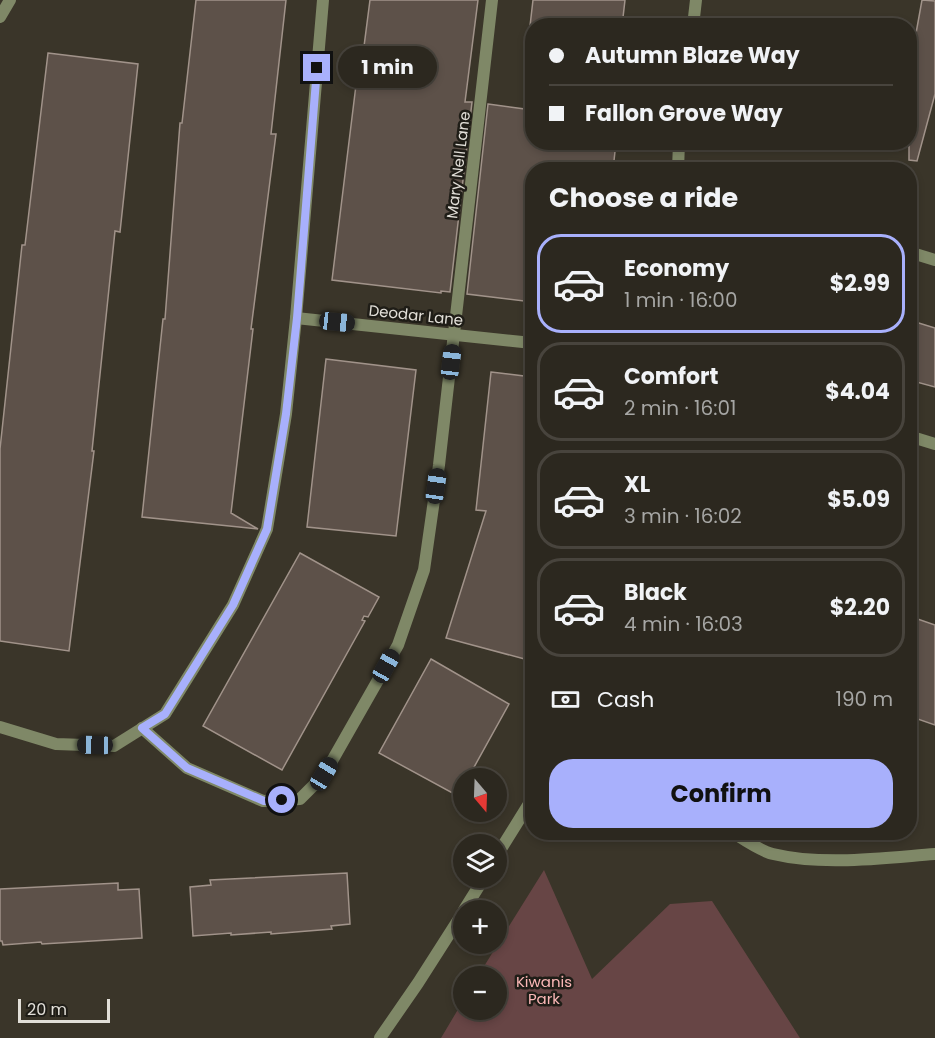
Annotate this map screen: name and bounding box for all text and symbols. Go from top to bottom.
text: Autumn Blaze Way [585,40,800,71]
callout: 1 min [338,47,437,89]
text: 1 min [361,53,414,81]
route end [303,54,330,81]
text: Fallon Grove Way [585,98,783,129]
street label: Mary Nell Lane [441,110,475,220]
text: Choose a ride [549,179,738,216]
text: Economy [624,253,729,284]
icon: car [552,257,606,311]
text: $2.99 [830,268,890,299]
text: 1 min · 16:00 [624,286,737,314]
street label: Deodar Lane [368,300,464,330]
car [318,311,356,333]
car [440,343,462,381]
text: Comfort [624,361,718,392]
icon: car [552,365,606,419]
text: $4.04 [825,376,890,407]
text: 2 min · 16:01 [624,394,736,422]
car [425,467,447,505]
text: XL [624,469,650,500]
icon: car [552,473,606,527]
text: $5.09 [827,484,890,515]
text: 3 min · 16:02 [624,502,742,530]
text: Black [624,577,687,608]
icon: car [552,581,606,635]
text: $2.20 [830,592,890,623]
text: 4 min · 16:03 [624,610,743,638]
car [369,646,403,686]
icon: cash [549,683,582,716]
text: Cash [597,684,654,715]
text: 190 m [836,685,893,713]
car [77,736,113,754]
car [307,754,341,794]
button: Confirm [549,759,893,828]
north arrow [453,768,507,822]
map controls [453,768,507,1020]
route start [268,786,295,813]
button: layers [453,834,507,888]
button: + [453,900,507,954]
button: − [453,966,507,1020]
park label: Kiwanis Park [516,971,572,1009]
scale bar [18,996,110,1024]
text: 20 m [27,998,67,1021]

